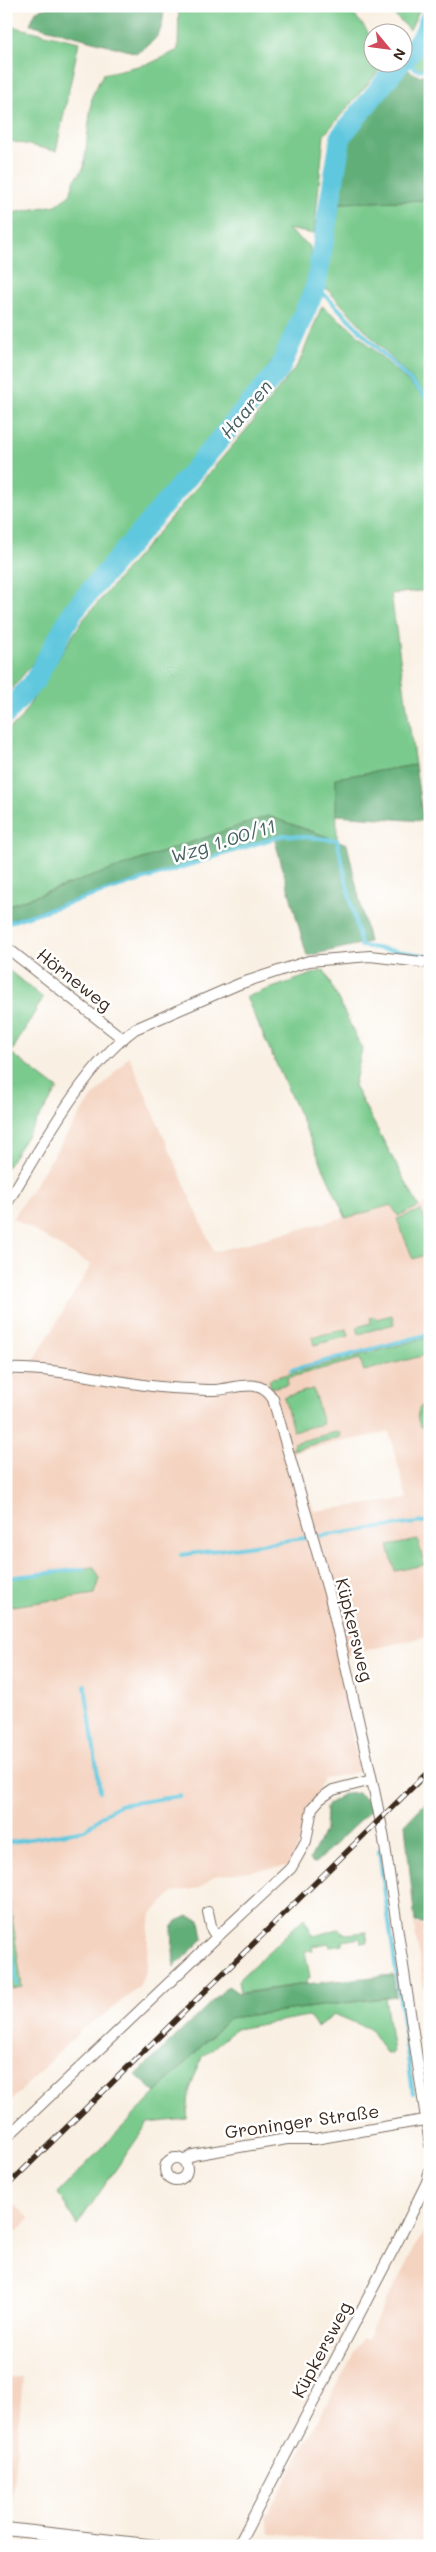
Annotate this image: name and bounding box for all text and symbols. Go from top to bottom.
north arrow [364,22,414,72]
text: N [389,45,411,64]
water label: Haaren [214,374,277,443]
water label: Wzg 1.00/11 [167,813,279,868]
street label: Hörneweg [32,942,117,1016]
street label: Küpkersweg [331,1575,379,1684]
street label: Groninger Straße [223,2098,381,2144]
street label: Küpkersweg [286,2297,357,2402]

